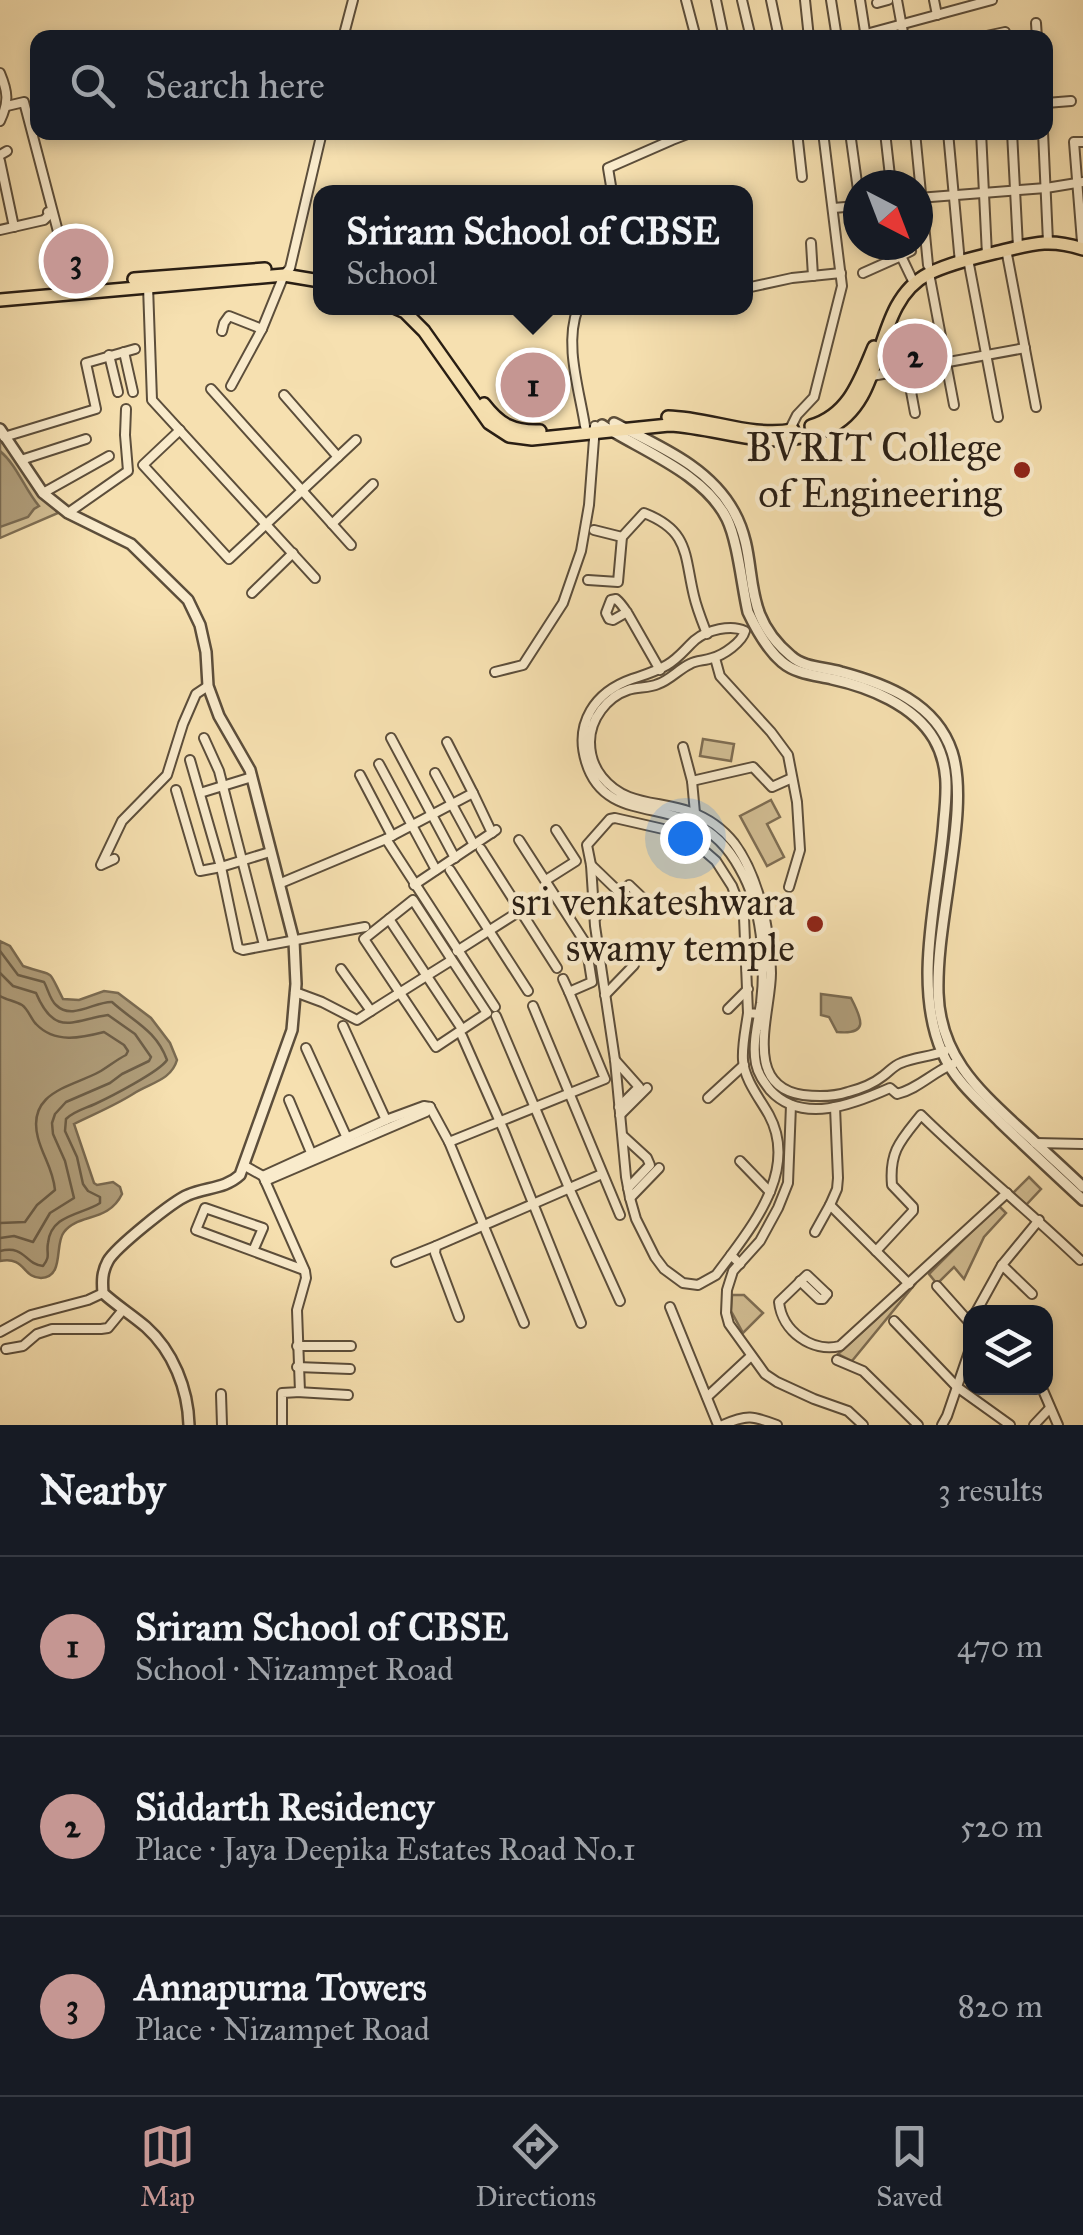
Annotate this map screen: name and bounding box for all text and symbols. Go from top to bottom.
search box [30,30,1053,140]
icon: search [65,58,120,113]
text: Search here [145,62,325,108]
north arrow [843,170,933,260]
popup [313,185,753,315]
text: Sriram School of CBSE [346,208,720,254]
pin: 3 [44,224,108,298]
text: School [346,254,437,293]
pin: 2 [882,318,948,394]
pin: 1 [500,348,566,422]
place label: BVRIT College of Engineering [746,423,1002,518]
marker: BVRIT College of Engineering [1011,459,1033,481]
your location [660,813,711,864]
place label: sri venkateshwara swamy temple [511,877,795,972]
marker: sri venkateshwara swamy temple [804,913,826,935]
map controls [963,1305,1053,1395]
button: layers [963,1305,1053,1395]
text: Nearby [40,1464,165,1516]
text: 3 results [938,1471,1043,1510]
text: Sriram School of CBSE [135,1604,508,1650]
text: 1 [66,1627,79,1666]
text: 470 m [957,1627,1043,1666]
text: School · Nizampet Road [135,1650,453,1689]
text: Siddarth Residency [135,1784,434,1830]
text: 2 [65,1807,80,1846]
text: 520 m [960,1807,1043,1846]
text: Place · Jaya Deepika Estates Road No.1 [135,1830,636,1869]
text: Annapurna Towers [135,1964,427,2010]
text: 3 [66,1987,79,2026]
text: 820 m [958,1987,1043,2026]
text: Place · Nizampet Road [135,2010,430,2049]
tab: Map [140,2119,195,2214]
tab: Directions [475,2119,596,2214]
tab: Saved [876,2119,943,2214]

